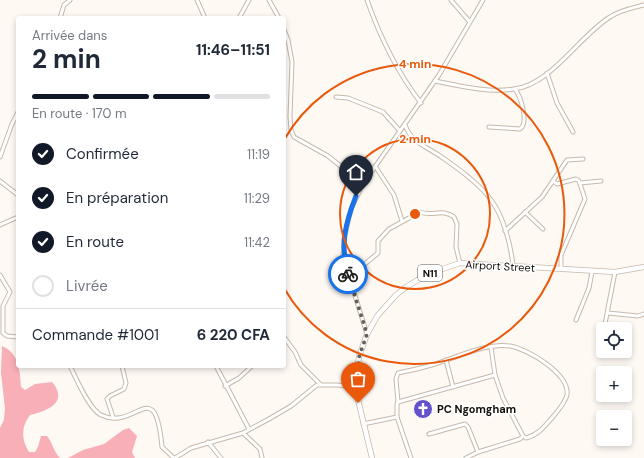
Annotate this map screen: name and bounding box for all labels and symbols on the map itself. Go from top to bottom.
text: 4 min [399,56,431,72]
text: 2 min [399,131,431,147]
pin [339,155,373,196]
centre of rings [408,207,422,221]
courier [328,254,368,294]
street label: Airport Street [465,257,535,275]
road number: N11 [418,265,442,281]
pin [341,362,375,403]
church icon: PC Ngomgham [412,398,434,420]
place label: PC Ngomgham [437,402,516,416]

